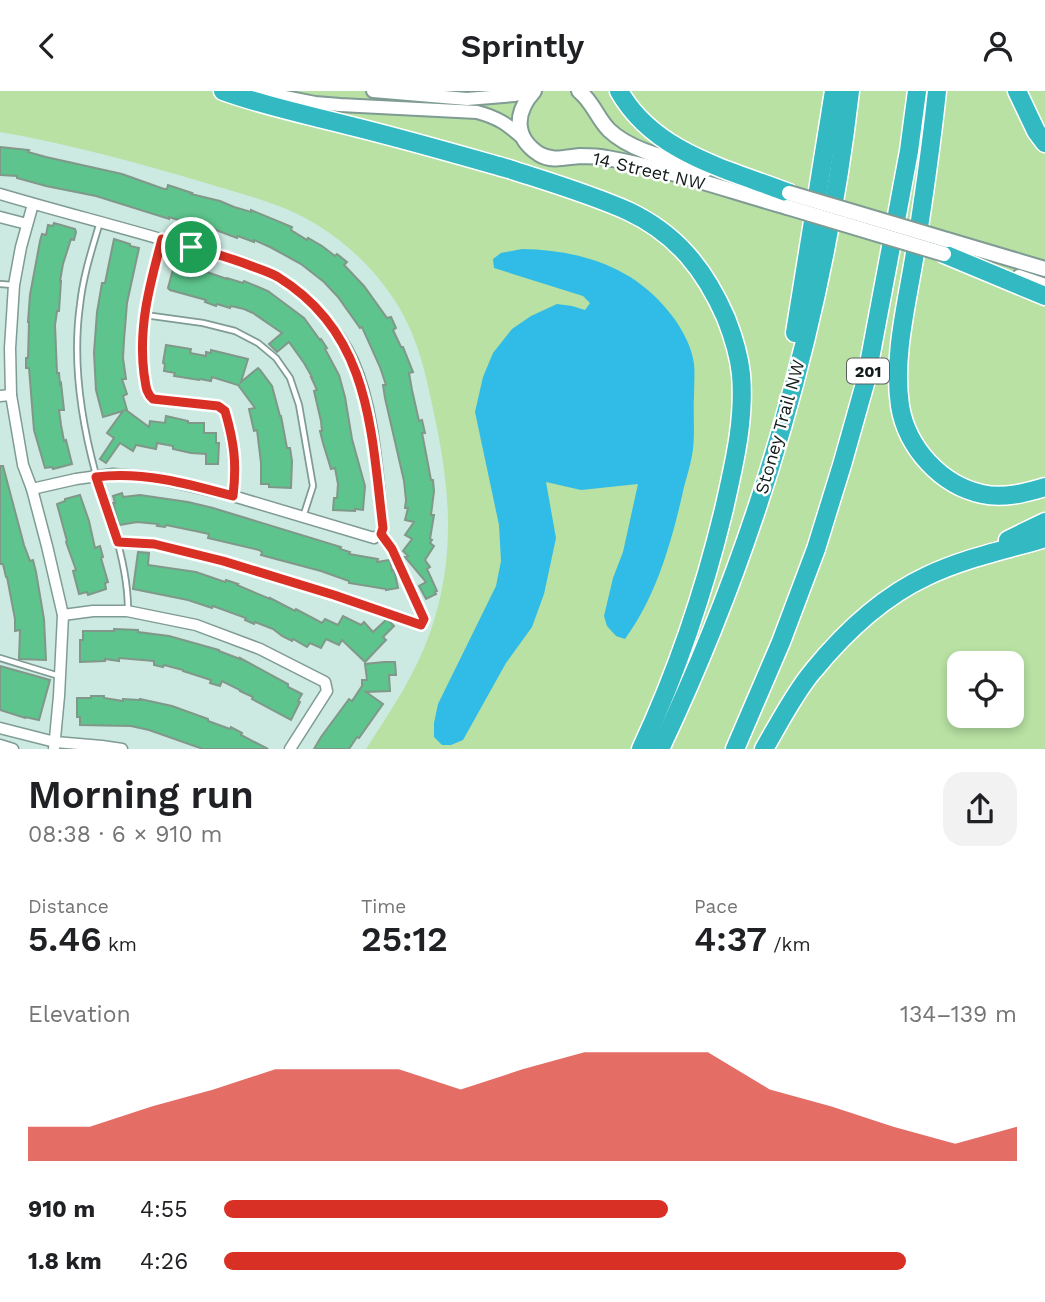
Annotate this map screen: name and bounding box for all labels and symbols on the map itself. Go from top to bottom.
street label: 14 Street NW [591,147,707,194]
pin [161,217,221,277]
street label: Stoney Trail NW [750,357,809,496]
road number: 201 [847,359,889,383]

